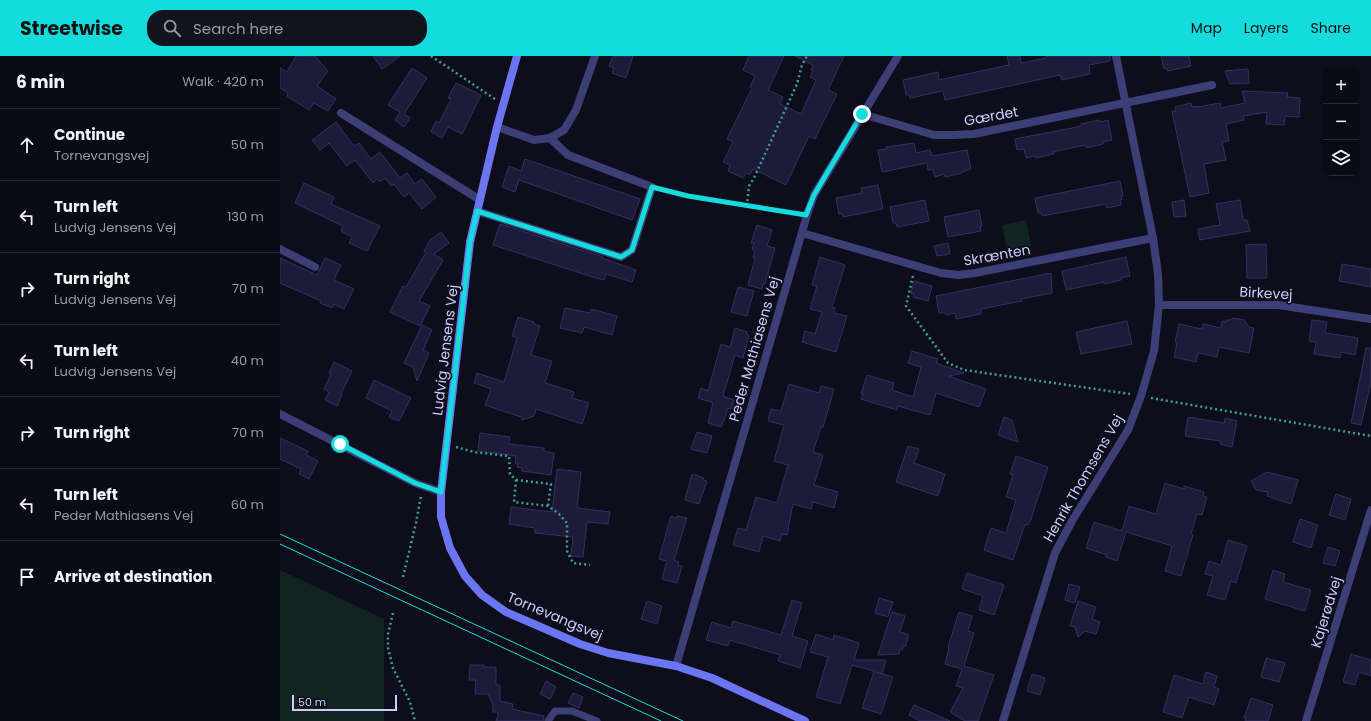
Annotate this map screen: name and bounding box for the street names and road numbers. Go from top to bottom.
street label: Gærdet [962,101,1020,131]
street label: Skrænten [962,239,1032,271]
street label: Peder Mathiasens Vej [724,274,784,424]
street label: Birkevej [1239,282,1293,304]
street label: Ludvig Jensens Vej [427,283,463,417]
street label: Henrik Thomsens Vej [1038,410,1128,546]
street label: Kajerødvej [1306,574,1346,650]
street label: Tornevangsvej [504,587,606,645]

